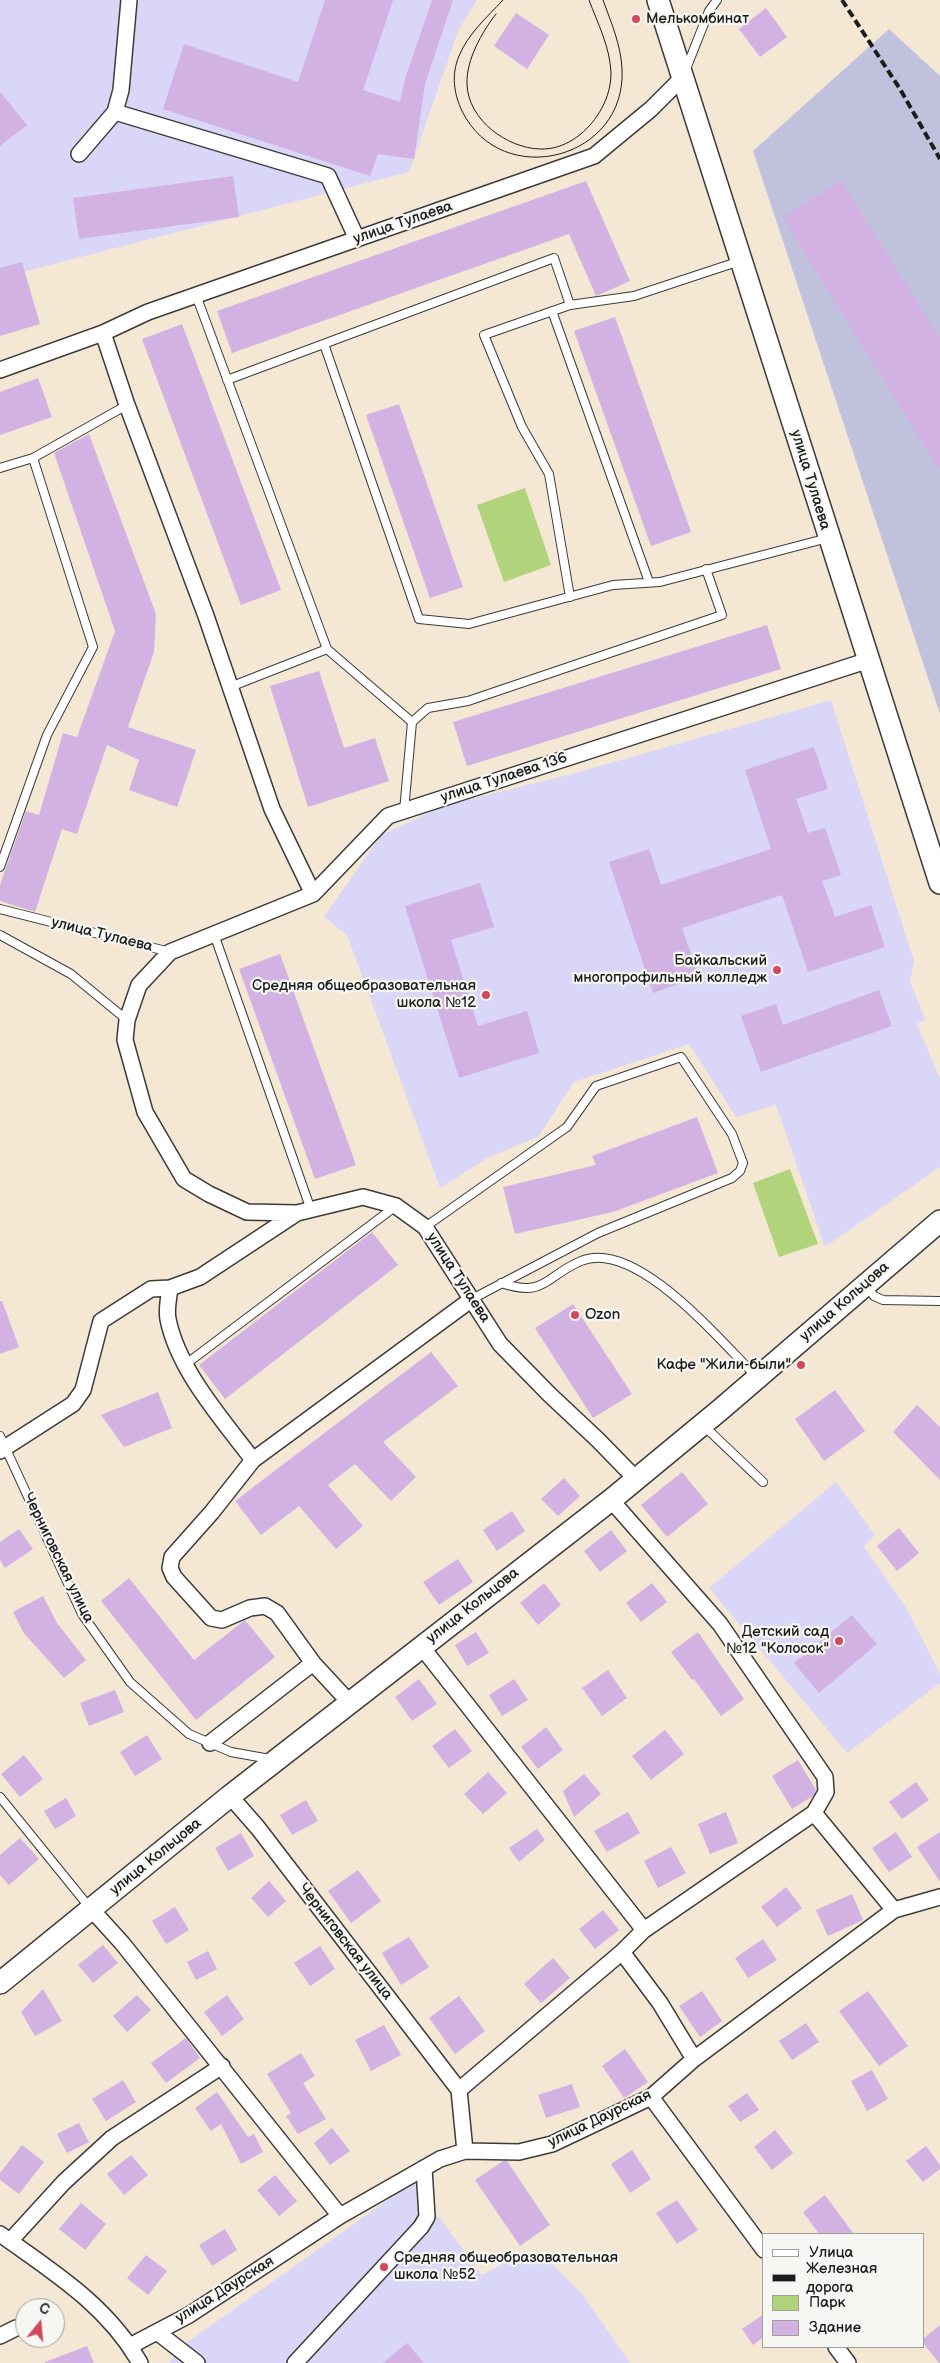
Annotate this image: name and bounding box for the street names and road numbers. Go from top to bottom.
street label: улица Тулаева [351,198,455,248]
street label: улица Тулаева [786,428,834,532]
street label: улица Тулаева 136 [439,749,569,807]
street label: улица Тулаева [50,914,154,956]
street label: улица Тулаева [422,1230,494,1326]
street label: улица Кольцова [797,1258,893,1346]
street label: Черниговская улица [19,1490,97,1626]
street label: улица Кольцова [423,1564,523,1648]
street label: улица Кольцова [107,1815,205,1899]
street label: Черниговская улица [294,1880,396,2004]
street label: улица Даурская [545,2086,655,2152]
street label: улица Даурская [172,2253,278,2327]

